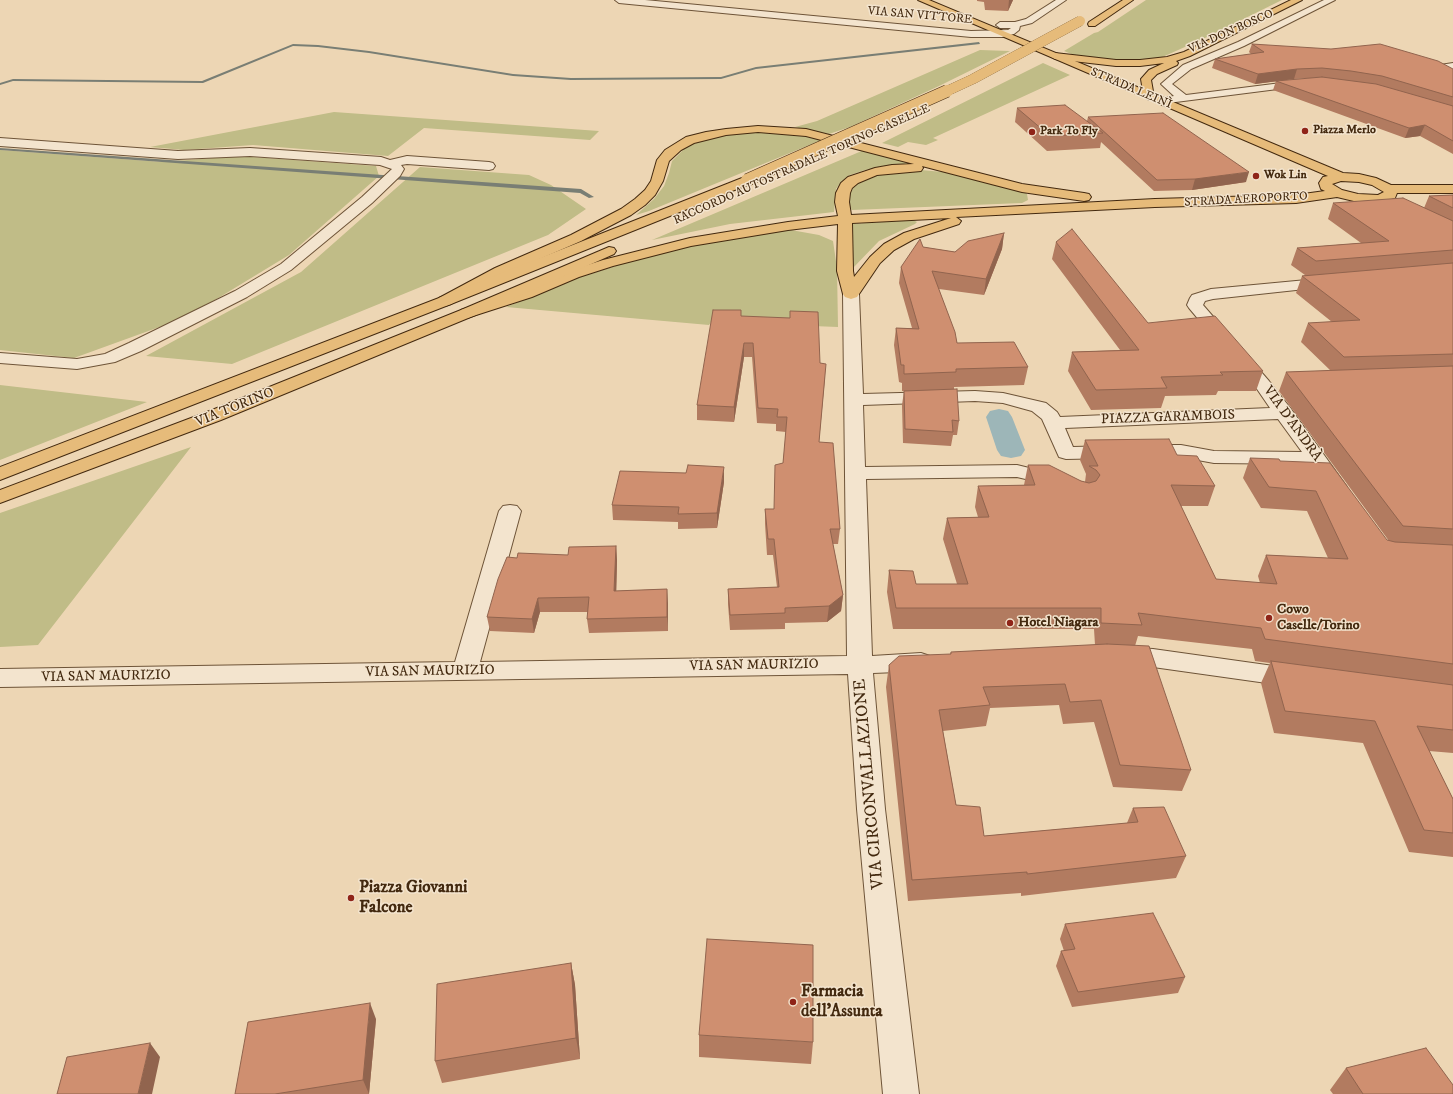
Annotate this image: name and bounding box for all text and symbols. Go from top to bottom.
street label: VIA SAN VITTORE [867,4,973,28]
street label: VIA DON BOSCO [1186,7,1276,57]
street label: STRADA LEINÌ [1088,65,1174,113]
street label: RACCORDO AUTOSTRADALE TORINO-CASELLE [672,102,932,228]
place label: Piazza Merlo [1313,124,1376,138]
place label: Park To Fly [1040,125,1098,139]
marker: Piazza Merlo [1300,126,1310,136]
marker: Park To Fly [1027,127,1037,137]
place label: Wok Lin [1264,169,1307,183]
marker: Wok Lin [1251,171,1261,181]
street label: STRADA AEROPORTO [1184,190,1308,210]
street label: VIA D'ANDRÀ [1259,383,1325,465]
street label: VIA TORINO [193,385,277,431]
street label: PIAZZA GARAMBOIS [1101,407,1235,429]
place label: Cowo Caselle/Torino [1277,602,1359,634]
marker: Cowo Caselle/Torino [1264,613,1274,623]
place label: Hotel Niagara [1018,615,1098,631]
marker: Hotel Niagara [1005,618,1015,628]
street label: VIA SAN MAURIZIO [689,656,819,676]
street label: VIA SAN MAURIZIO [365,662,495,682]
street label: VIA SAN MAURIZIO [41,667,171,687]
street label: VIA CIRCONVALLAZIONE [851,678,889,890]
place label: Piazza Giovanni Falcone [359,878,467,918]
marker: Piazza Giovanni Falcone [346,893,356,903]
place label: Farmacia dell'Assunta [801,982,882,1022]
marker: Farmacia dell'Assunta [788,997,798,1007]

